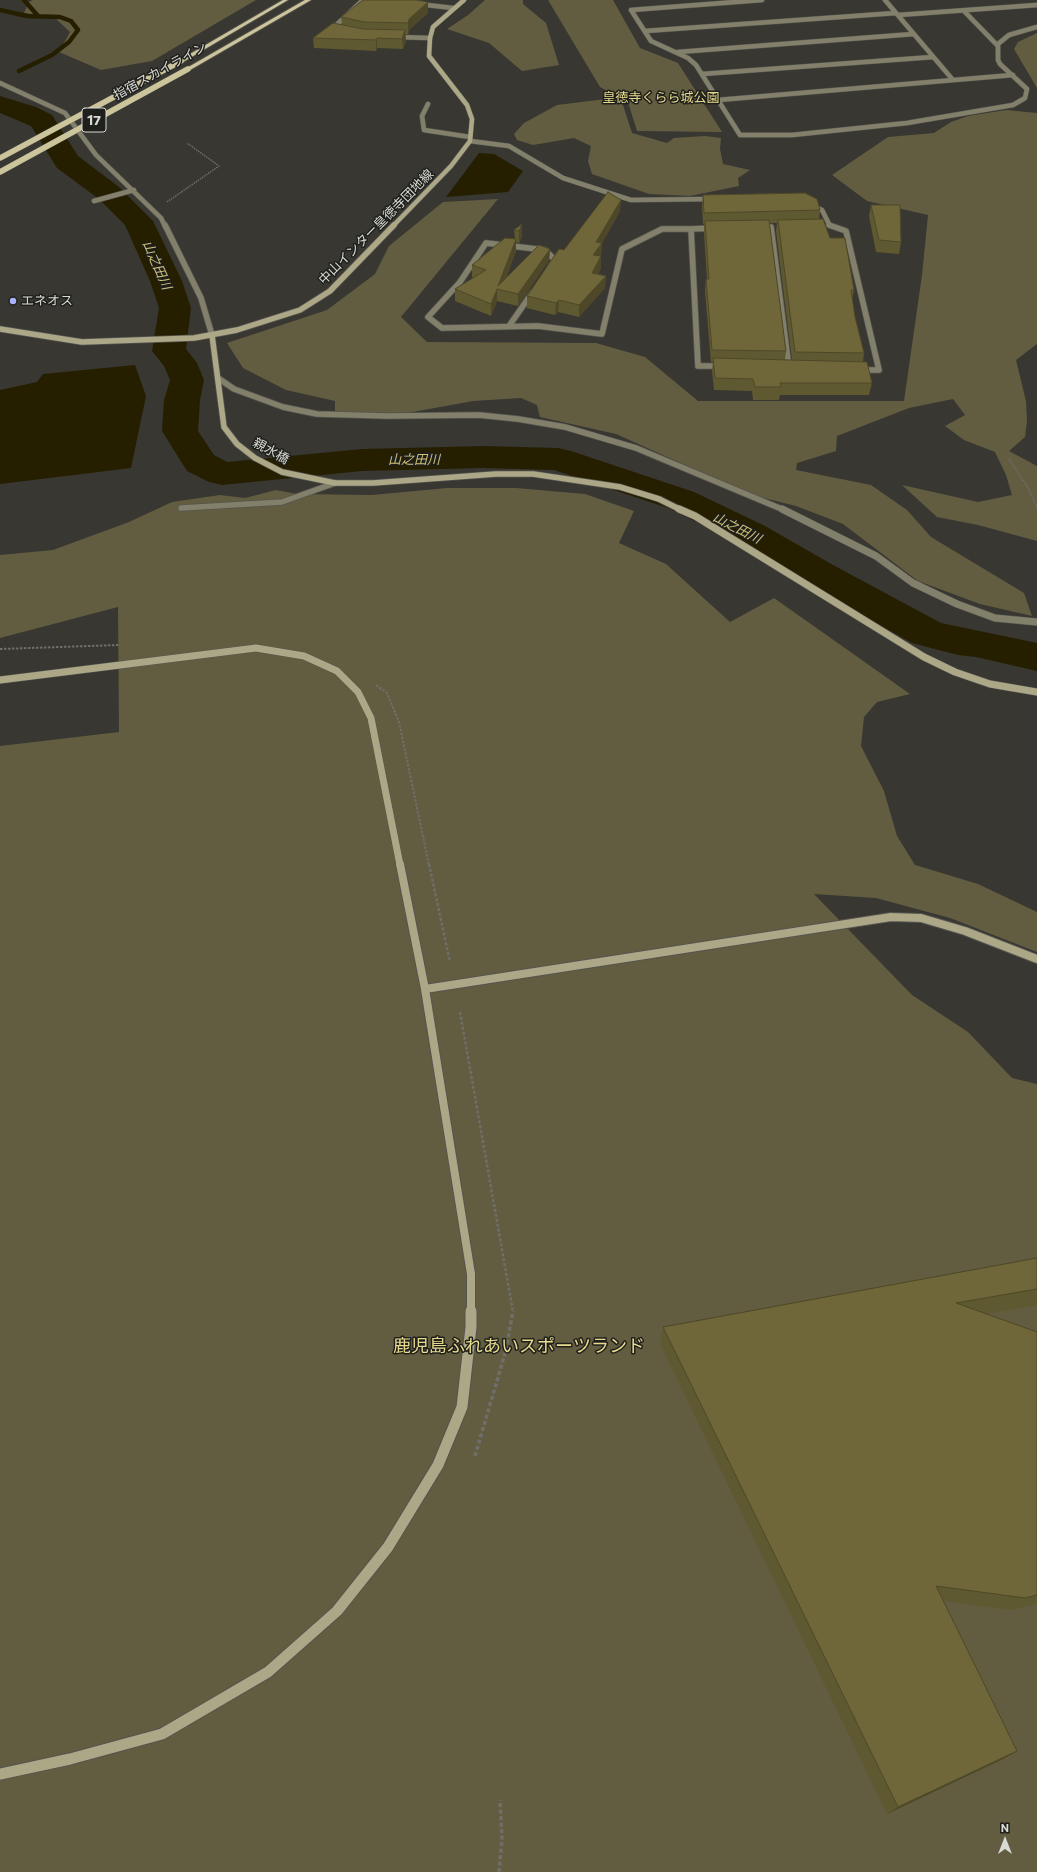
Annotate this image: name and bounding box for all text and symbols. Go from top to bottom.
street label: 指宿スカイライン [111,39,209,103]
park label: 皇徳寺くらら城公園 [603,90,719,106]
road number: 17 [82,108,106,132]
street label: 中山インター皇徳寺団地線 [315,166,437,288]
water label: 山之田川 [139,238,175,292]
place label: エネオス [21,293,73,309]
marker: エネオス [8,296,18,306]
street label: 親水橋 [250,435,292,467]
water label: 山之田川 [388,452,440,468]
water label: 山之田川 [710,509,764,547]
park label: 鹿児島ふれあいスポーツランド [393,1335,645,1357]
north arrow [985,1820,1025,1860]
text: N [1001,1821,1009,1834]

